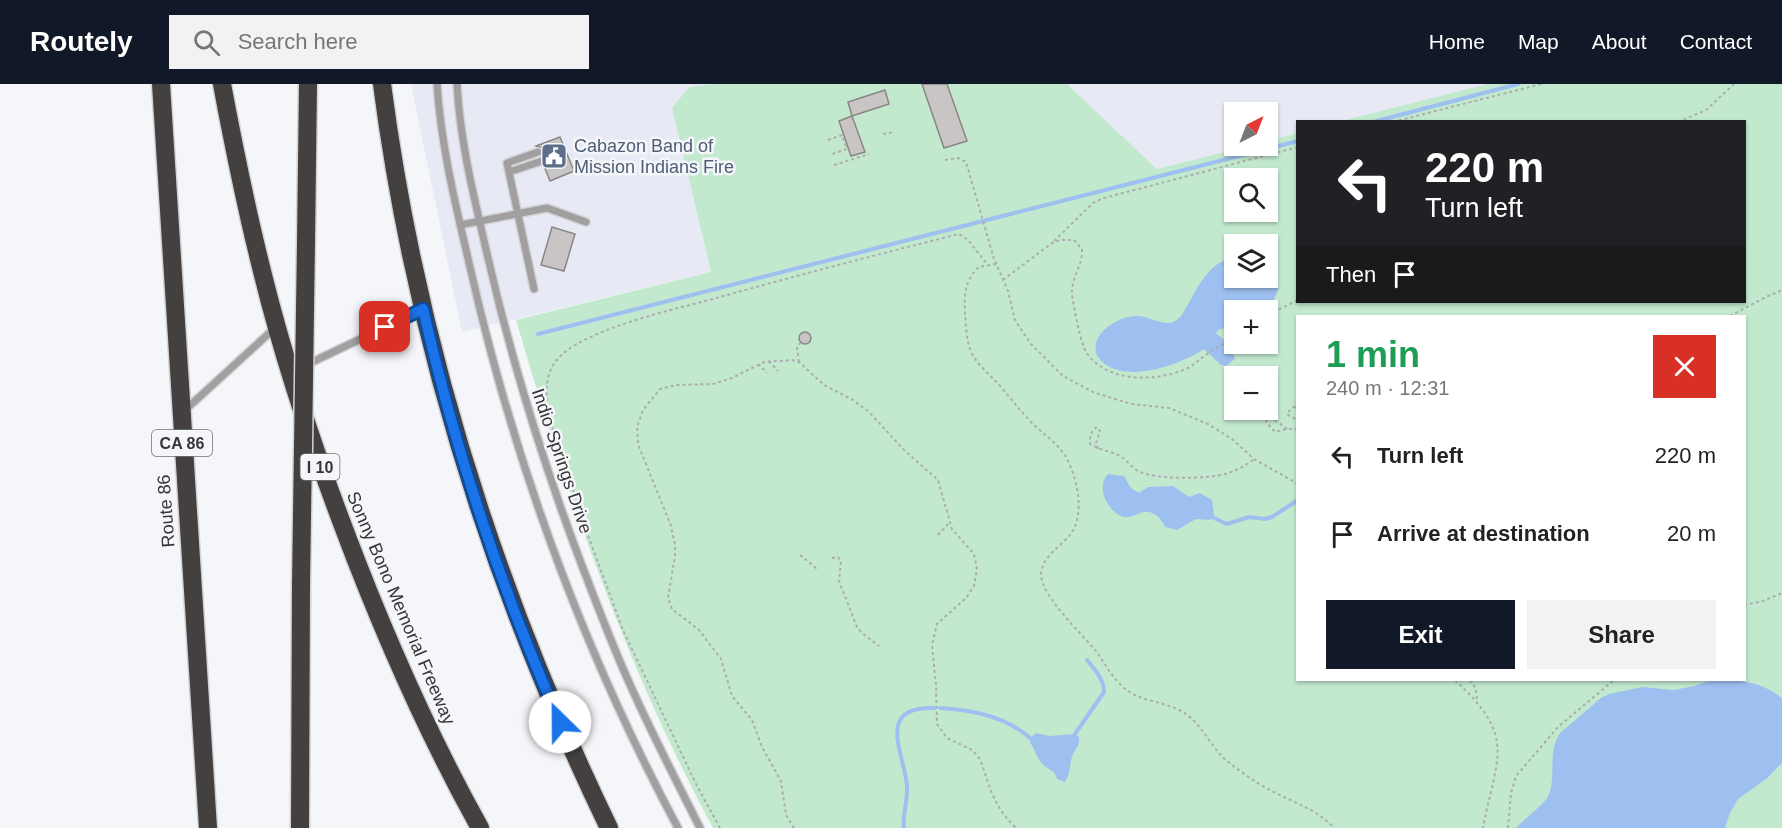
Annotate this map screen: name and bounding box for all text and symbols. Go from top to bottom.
search box [169,15,589,69]
text: Routely [30,26,133,57]
icon: search [190,26,223,59]
text: Search here [238,29,358,54]
text: Home [1429,30,1485,53]
text: Map [1518,30,1559,53]
text: About [1592,30,1647,53]
text: Contact [1680,30,1752,53]
north arrow [1224,102,1278,156]
map controls [1224,102,1278,420]
place label: Cabazon Band of Mission Indians Fire [574,136,734,177]
public building icon: Cabazon Band of Mission Indians Fire [539,141,569,171]
icon: left [1326,144,1404,222]
text: 220 m [1425,144,1544,191]
button: search [1224,168,1278,222]
text: Turn left [1425,193,1523,223]
button: layers [1224,234,1278,288]
icon: arrive [1388,258,1421,291]
text: Then [1326,262,1376,287]
button: + [1224,300,1278,354]
pin [359,301,410,352]
icon: arrive [368,310,401,343]
text: 1 min [1326,334,1420,375]
button: close [1653,335,1716,398]
button: − [1224,366,1278,420]
text: 240 m · 12:31 [1326,377,1449,399]
street label: Indio Springs Drive [528,386,596,536]
road number: CA 86 [152,430,212,456]
icon: left [1326,440,1359,473]
text: Turn left [1377,443,1463,468]
text: 220 m [1655,443,1716,468]
road number: I 10 [300,454,340,480]
street label: Route 86 [153,474,179,548]
street label: Sonny Bono Memorial Freeway [343,489,459,727]
icon: arrive [1326,518,1359,551]
text: Arrive at destination [1377,521,1590,546]
text: 20 m [1667,521,1716,546]
button: Exit [1326,600,1515,669]
button: Share [1527,600,1716,669]
position arrow [528,690,592,754]

